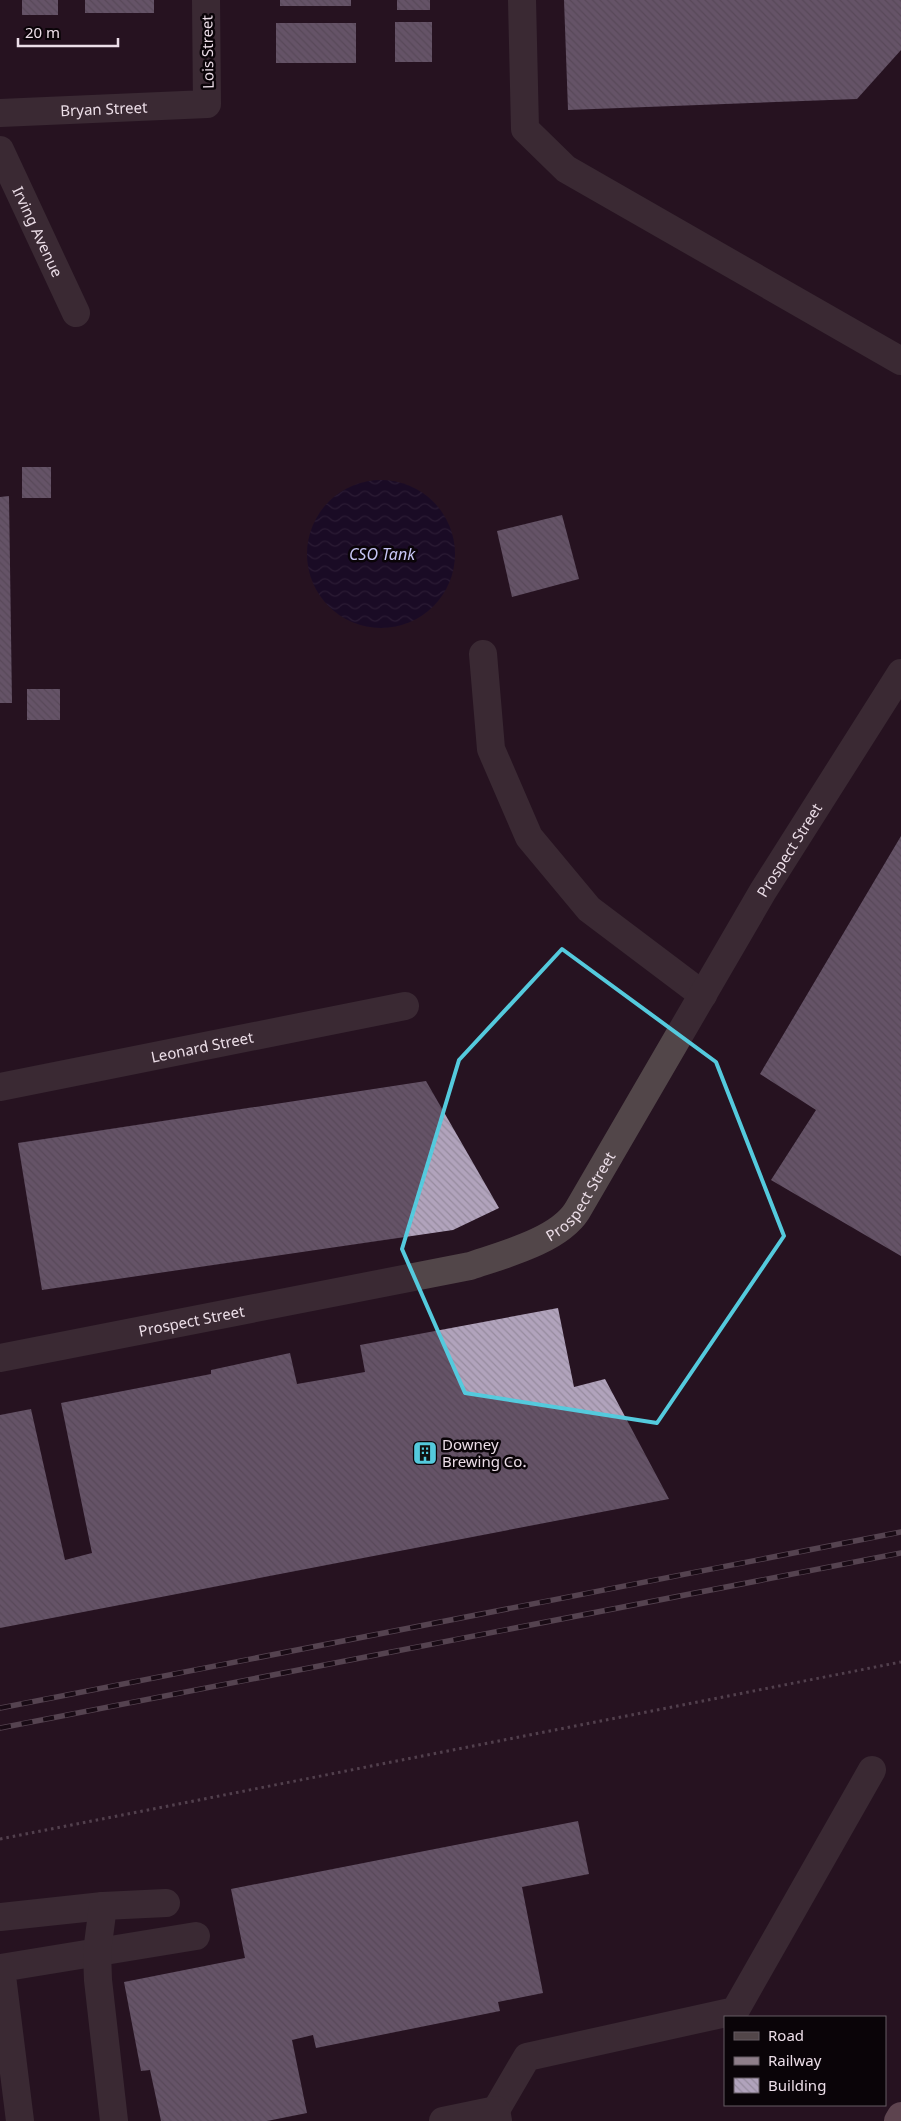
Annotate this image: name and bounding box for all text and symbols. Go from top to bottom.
street label: Lois Street [196,14,218,89]
scale bar [18,15,118,47]
text: 20 m [25,22,60,42]
street label: Bryan Street [60,97,148,120]
street label: Irving Avenue [8,183,68,280]
water label: CSO Tank [349,543,416,565]
street label: Prospect Street [752,799,826,900]
street label: Leonard Street [149,1026,256,1067]
street label: Prospect Street [542,1147,620,1245]
street label: Prospect Street [137,1300,247,1341]
place label: Downey Brewing Co. [442,1434,526,1471]
building icon: Downey Brewing Co. [412,1440,438,1466]
legend [724,2016,886,2106]
text: Road [768,2025,804,2045]
text: Railway [768,2050,822,2070]
text: Building [768,2075,826,2095]

